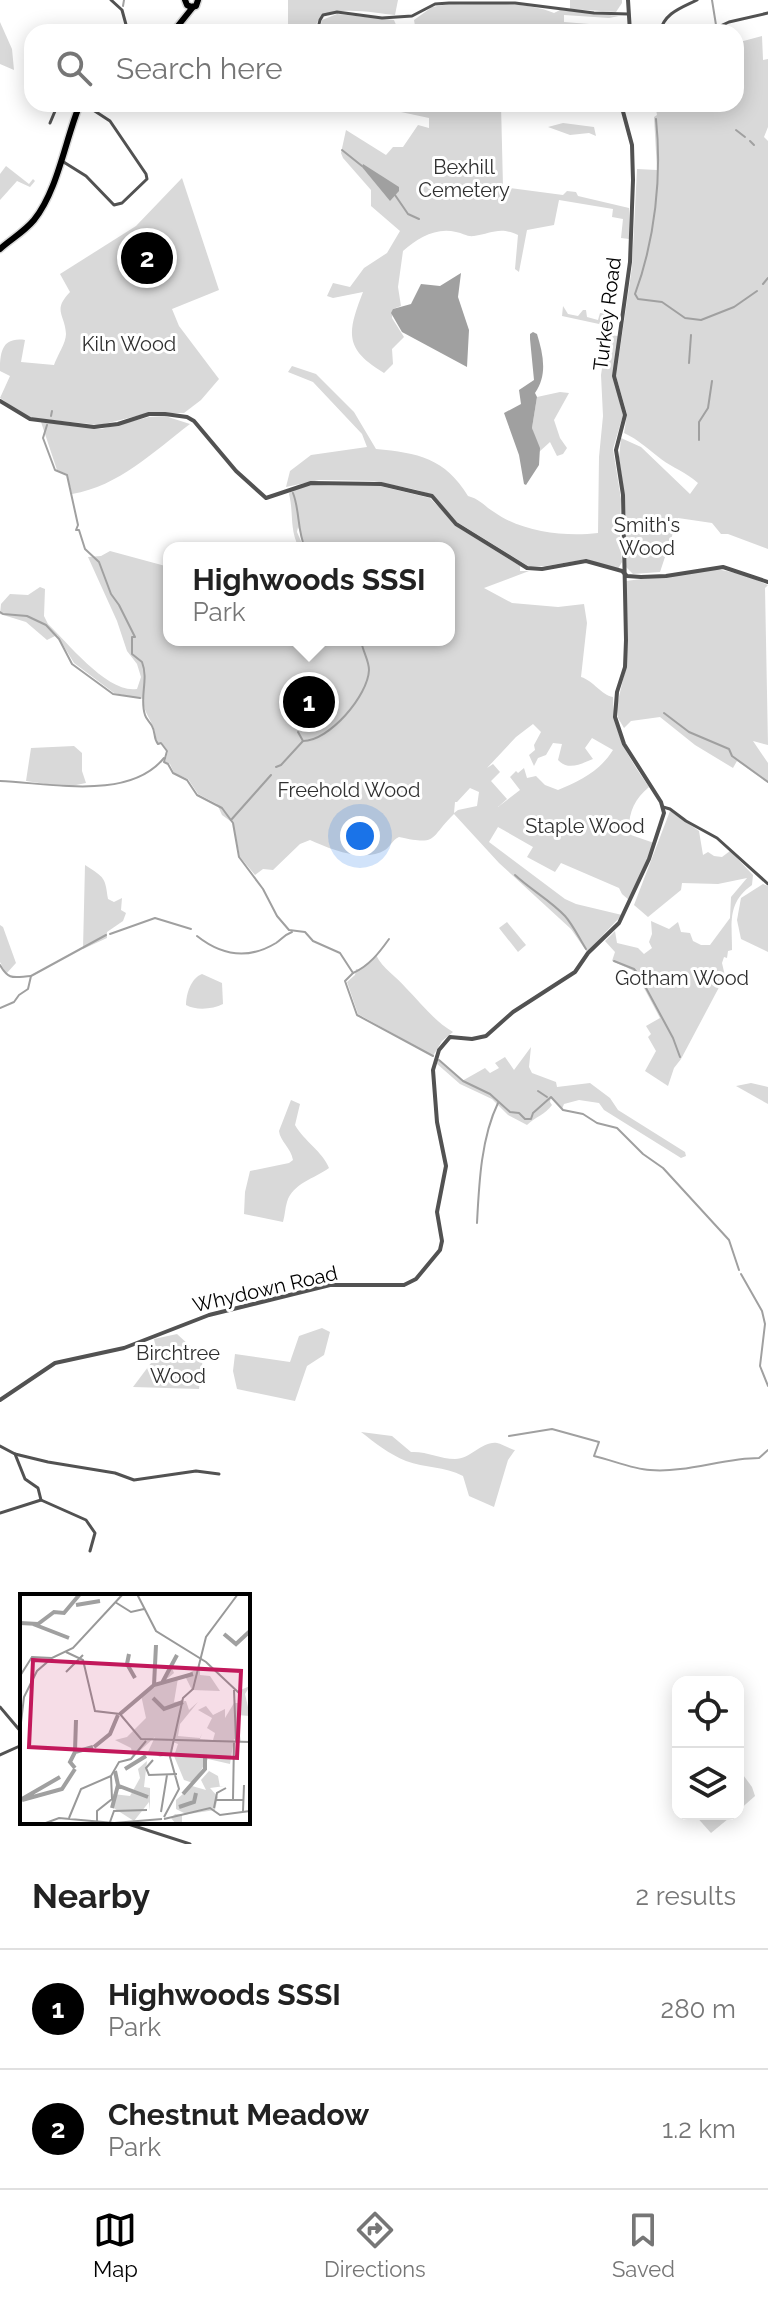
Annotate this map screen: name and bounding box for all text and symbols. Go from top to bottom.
search box [24,24,744,112]
icon: search [52,46,96,90]
text: Search here [116,51,283,86]
park label: Bexhill Cemetery [418,155,510,202]
pin: 2 [121,228,173,288]
street label: Turkey Road [588,256,626,372]
park label: Kiln Wood [82,332,176,356]
park label: Smith's Wood [614,513,680,560]
popup [163,542,455,646]
text: Highwoods SSSI [193,562,425,597]
text: Park [193,597,246,627]
pin: 1 [283,672,335,732]
park label: Freehold Wood [278,778,420,802]
park label: Staple Wood [525,814,645,838]
your location [340,816,380,856]
park label: Gotham Wood [615,966,749,990]
street label: Whydown Road [190,1261,340,1317]
park label: Birchtree Wood [136,1341,220,1388]
inset map [20,1594,250,1824]
map controls [672,1676,744,1820]
button: locate [672,1676,744,1748]
button: layers [672,1748,744,1820]
text: Nearby [32,1876,150,1916]
text: 2 results [636,1881,736,1911]
text: Highwoods SSSI [108,1977,341,2012]
text: 1 [52,1994,64,2024]
text: 280 m [661,1994,736,2024]
text: Park [108,2012,161,2042]
text: Chestnut Meadow [108,2097,369,2132]
text: 2 [51,2114,65,2144]
text: 1.2 km [662,2114,736,2144]
text: Park [108,2132,161,2162]
tab: Map [93,2208,138,2282]
tab: Directions [324,2208,426,2282]
tab: Saved [612,2208,675,2282]

